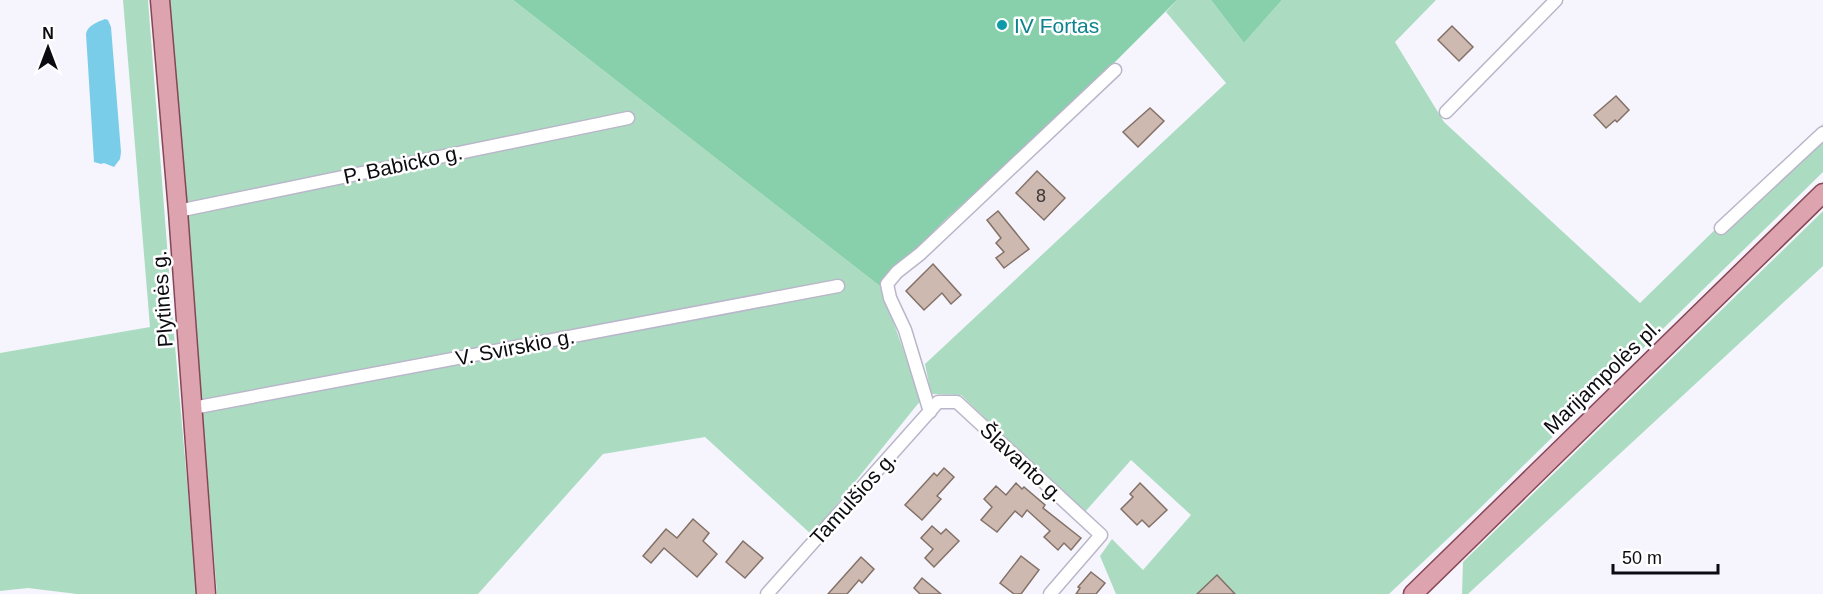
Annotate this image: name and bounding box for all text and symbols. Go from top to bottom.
place label: IV Fortas [1014,14,1099,37]
north arrow [18,18,78,78]
marker: IV Fortas [995,18,1009,32]
text: N [42,25,54,42]
street label: P. Babicko g. [341,140,465,188]
house number: 8 [1036,186,1046,206]
street label: Plytinės g. [147,250,177,348]
street label: Marijampolės pl. [1539,316,1665,438]
street label: V. Svirskio g. [454,324,576,370]
street label: Šlavanto g. [976,418,1068,506]
street label: Tamulšios g. [805,447,901,549]
scale bar [1613,537,1718,575]
text: 50 m [1622,548,1662,568]

